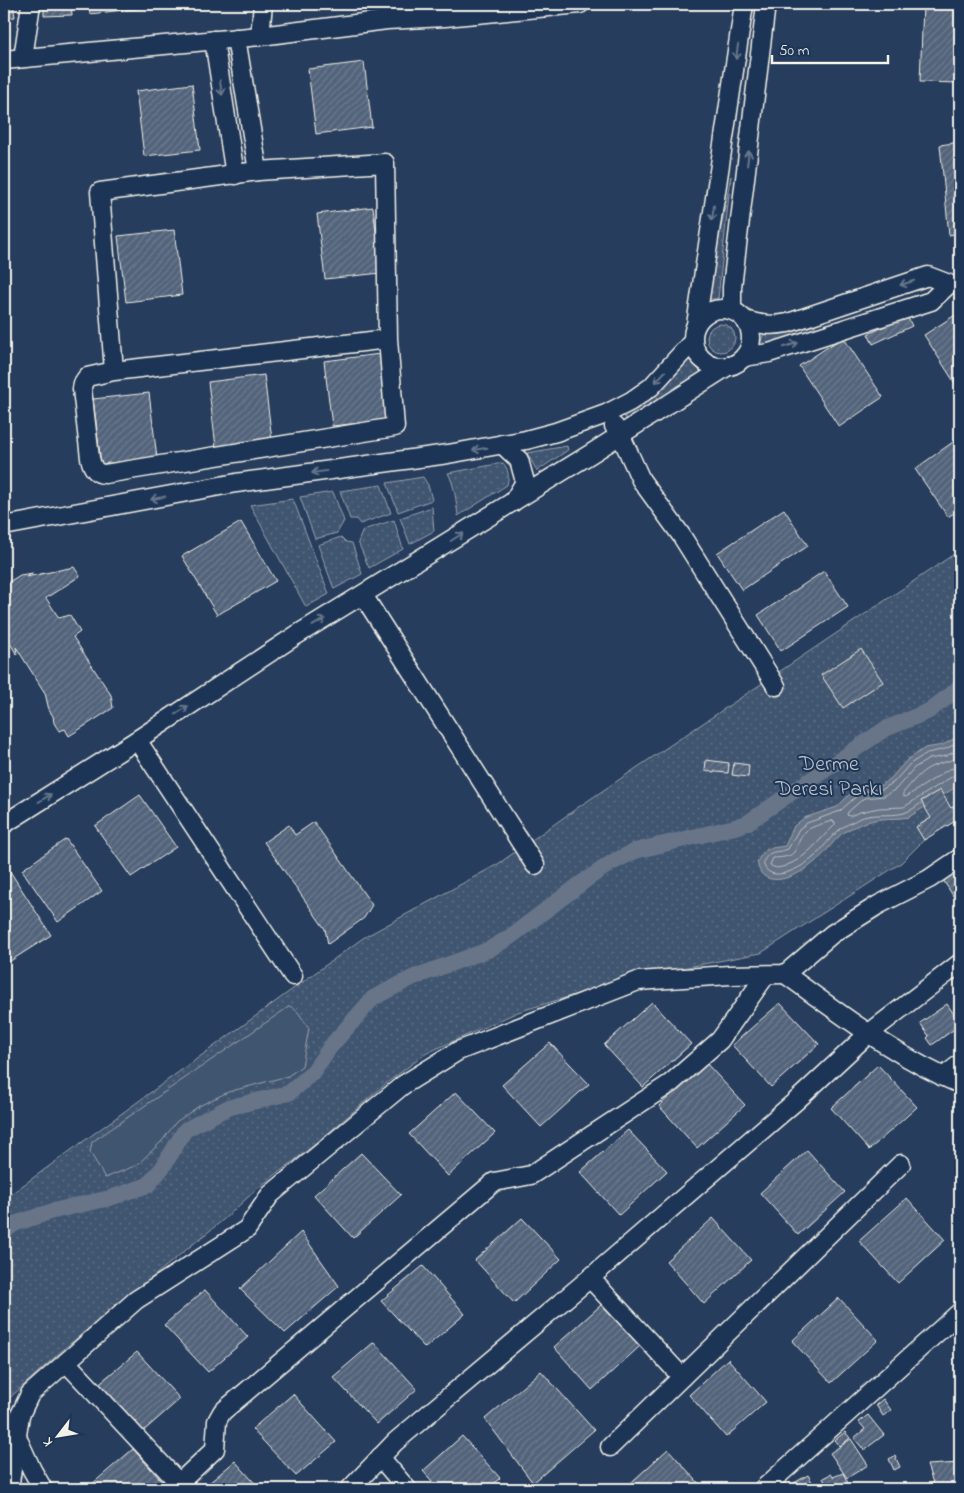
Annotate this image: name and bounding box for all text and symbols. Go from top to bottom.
scale bar [772,32,888,64]
text: 50 m [779,40,810,62]
one-way arrow [732,44,742,60]
one-way arrow [217,80,227,96]
one-way arrow [743,150,753,166]
one-way arrow [708,204,718,220]
one-way arrow [900,279,916,288]
one-way arrow [783,340,799,350]
one-way arrow [654,371,666,383]
one-way arrow [472,444,488,454]
one-way arrow [311,467,327,477]
one-way arrow [151,493,167,503]
one-way arrow [449,532,463,542]
one-way arrow [311,617,325,627]
one-way arrow [175,705,189,715]
park label: Derme Deresi Parkı [774,749,883,806]
one-way arrow [38,792,52,803]
north arrow [32,1410,82,1460]
text: K [37,1433,59,1450]

